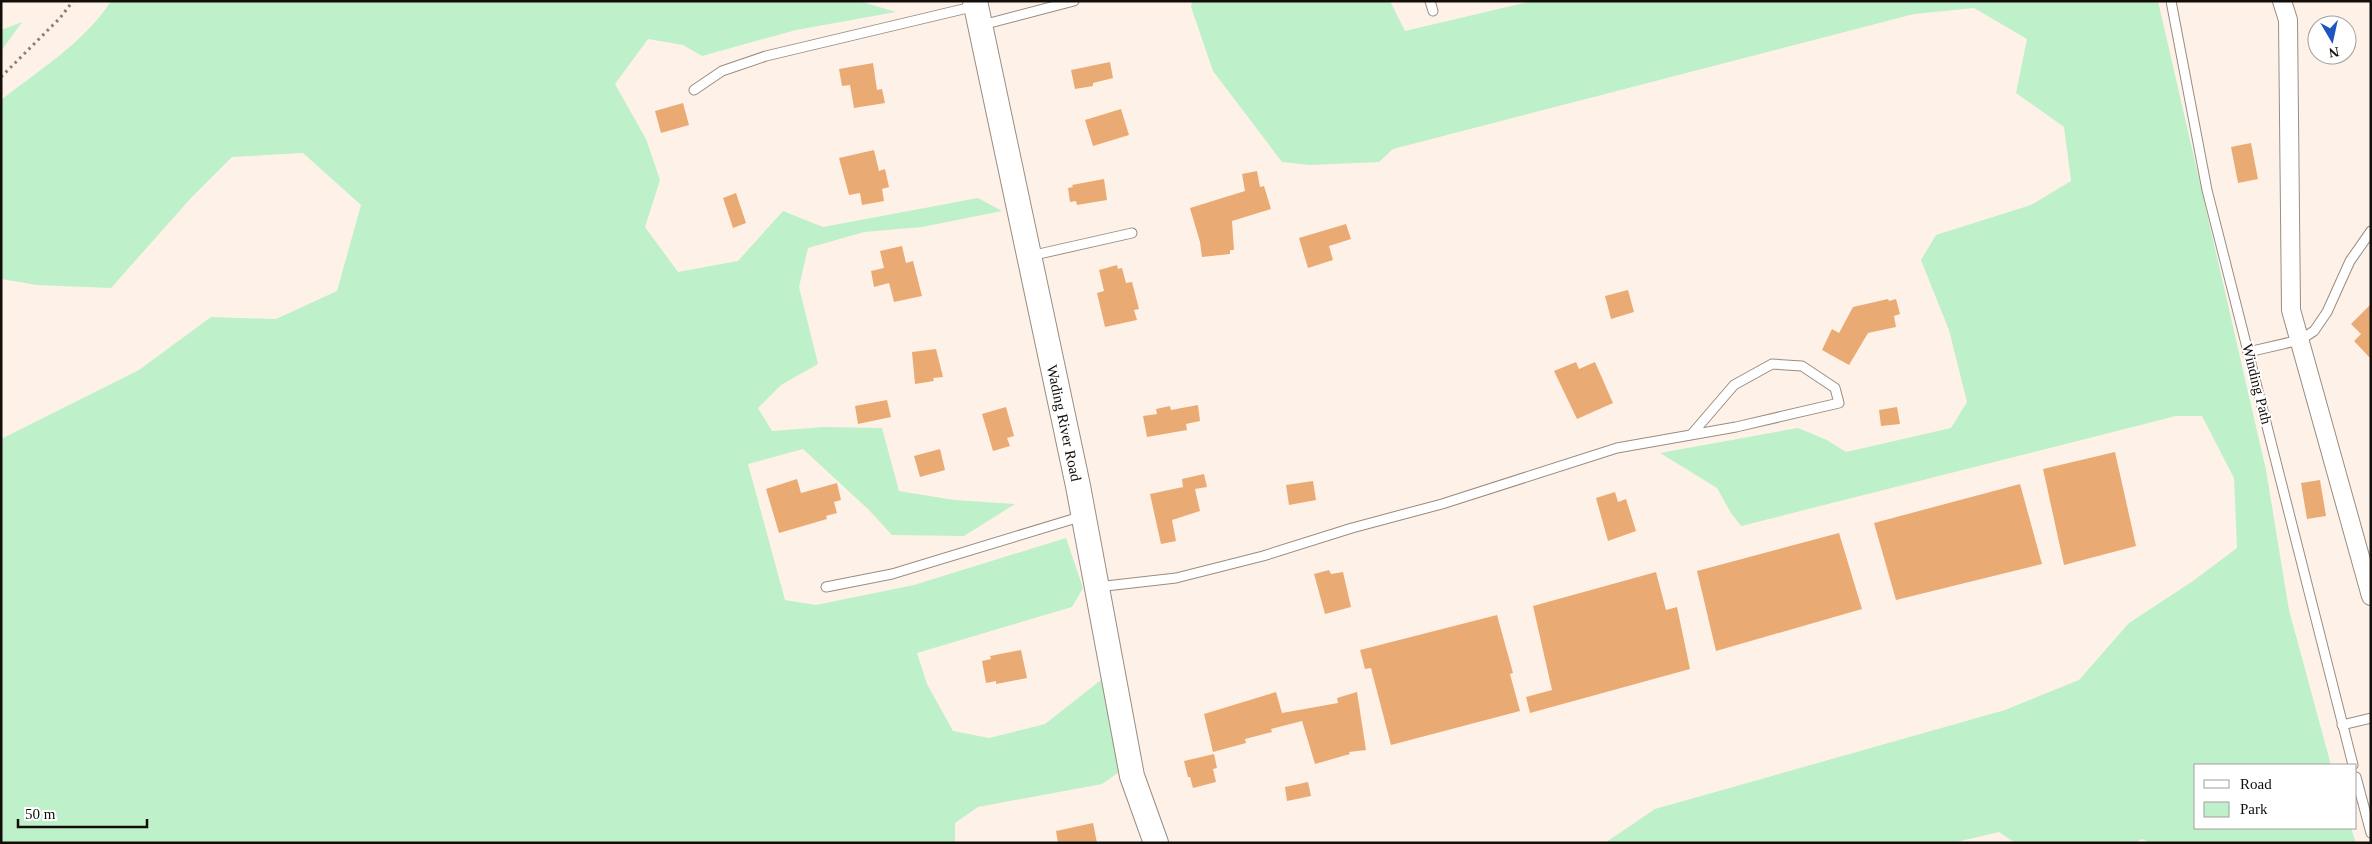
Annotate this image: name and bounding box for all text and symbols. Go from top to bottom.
north arrow [2307,15,2357,65]
text: N [2328,44,2340,61]
street label: Winding Path [2239,342,2275,426]
street label: Wading River Road [1044,363,1084,483]
legend [2194,764,2357,829]
text: Road [2240,776,2272,792]
scale bar [18,796,146,828]
text: Park [2240,801,2268,817]
text: 50 m [25,806,56,822]

